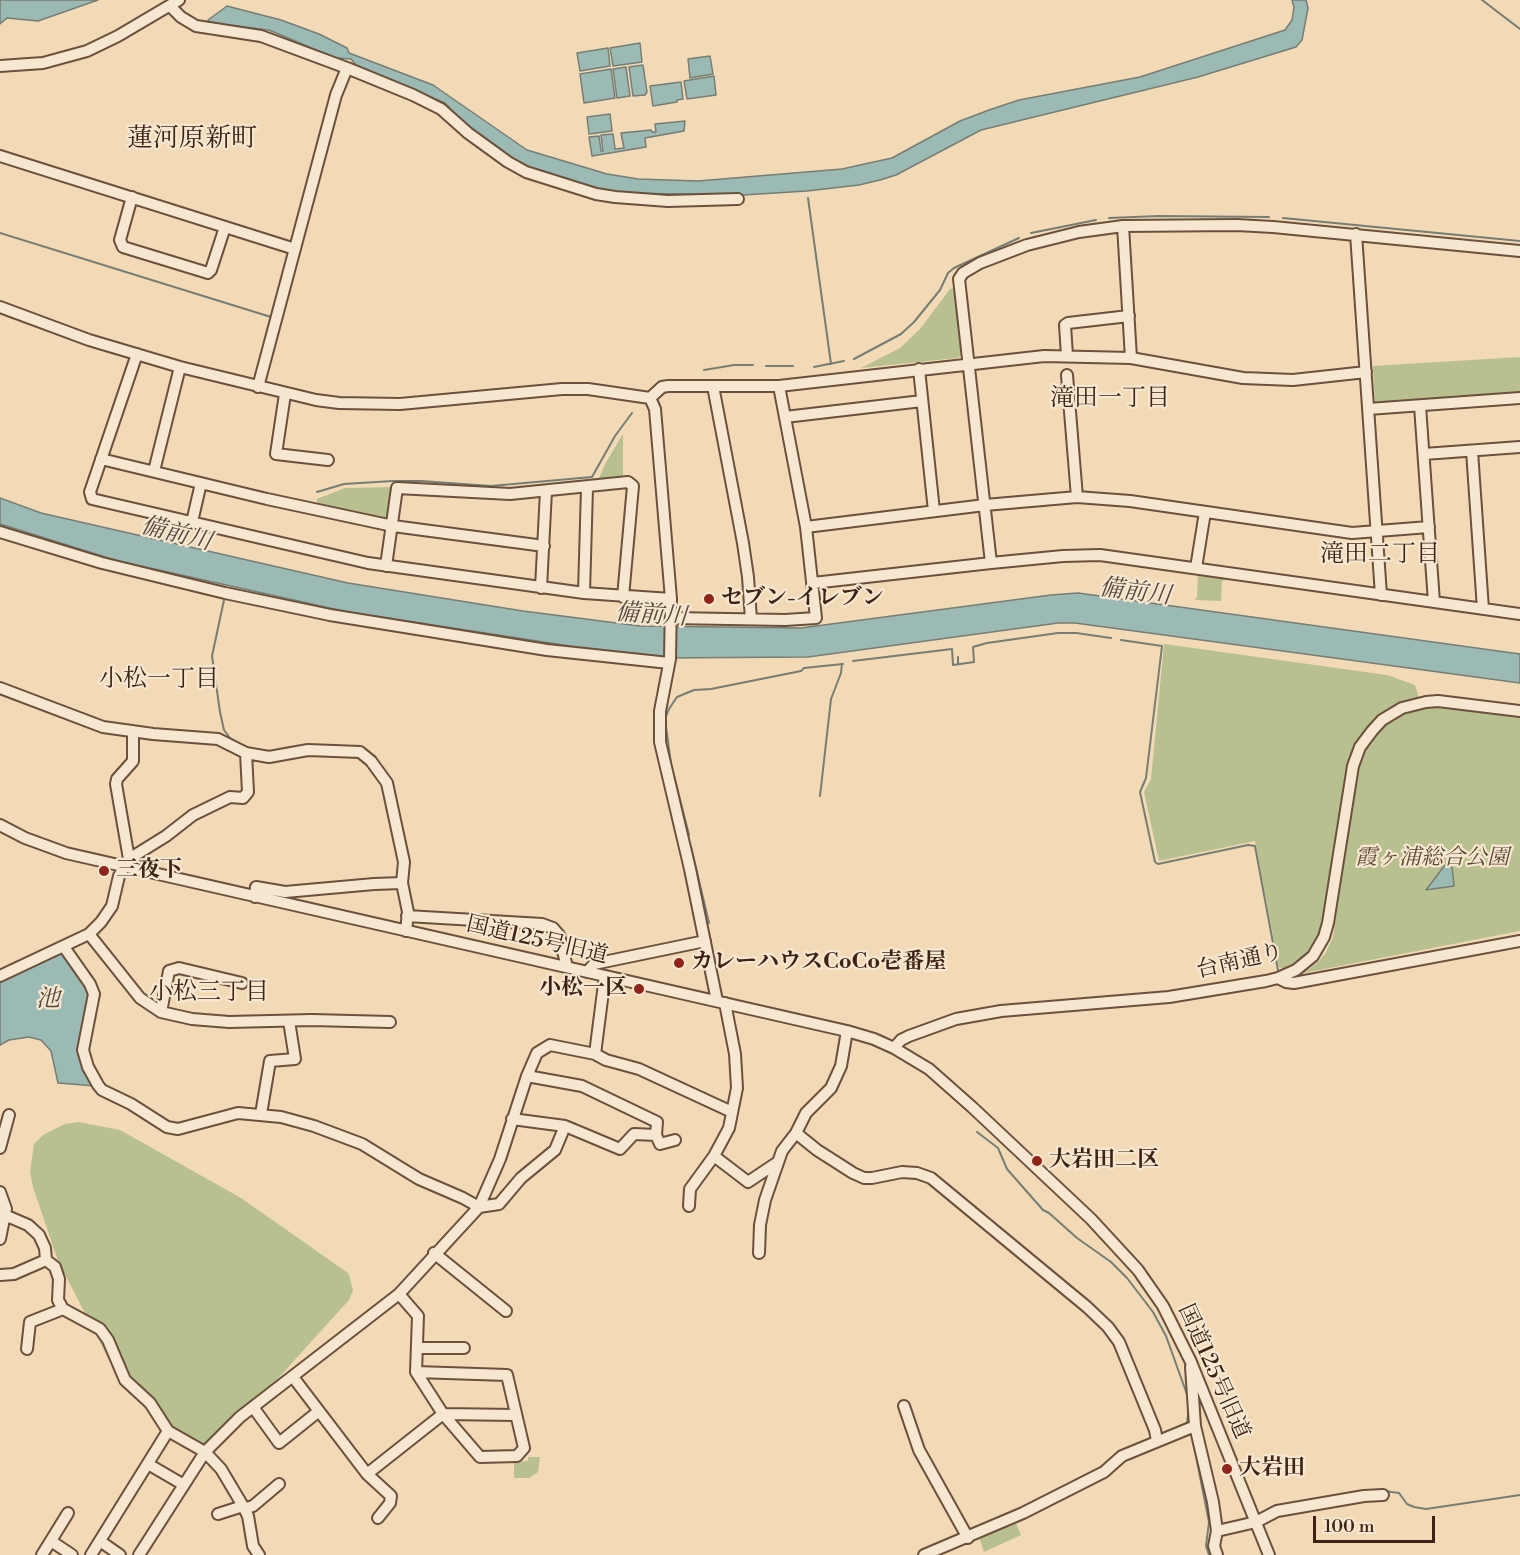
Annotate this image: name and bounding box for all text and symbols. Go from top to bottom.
district label: 蓮河原新町 [127,124,257,156]
district label: 滝田一丁目 [1050,385,1170,413]
water label: 備前川 [138,512,214,558]
district label: 滝田二丁目 [1320,541,1440,569]
water label: 備前川 [1098,574,1172,612]
place label: セブン-イレブン [721,586,884,612]
marker: セブン-イレブン [702,592,716,606]
water label: 備前川 [614,599,688,633]
district label: 小松一丁目 [99,666,219,694]
park label: 霞ヶ浦総合公園 [1355,846,1509,872]
place label: 三夜下 [116,858,182,884]
marker: 三夜下 [97,864,111,878]
street label: 国道125号旧道 [464,912,610,970]
street label: 台南通り [1194,939,1286,985]
place label: カレーハウスCoCo壱番屋 [691,950,946,976]
marker: カレーハウスCoCo壱番屋 [672,956,686,970]
place label: 小松一区 [539,976,627,1002]
district label: 小松三丁目 [149,979,269,1007]
marker: 小松一区 [632,982,646,996]
water label: 池 [36,986,60,1014]
place label: 大岩田二区 [1049,1148,1159,1174]
marker: 大岩田二区 [1030,1154,1044,1168]
street label: 国道125号旧道 [1172,1301,1254,1443]
place label: 大岩田 [1239,1456,1305,1482]
marker: 大岩田 [1220,1462,1234,1476]
scale bar [1316,1504,1438,1542]
text: 100 m [1324,1515,1375,1538]

